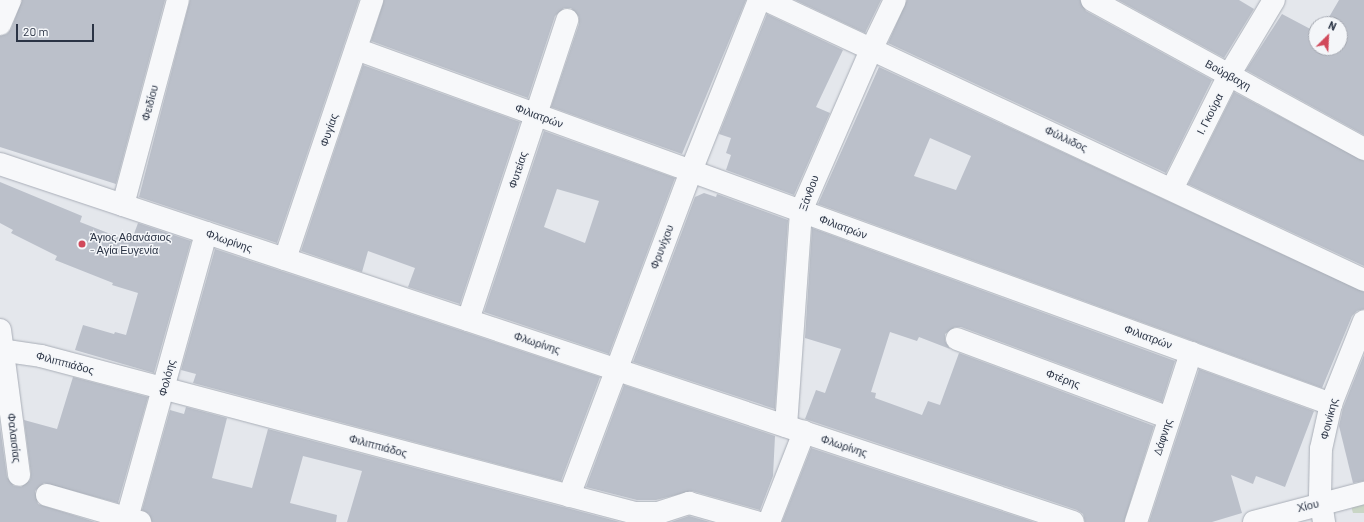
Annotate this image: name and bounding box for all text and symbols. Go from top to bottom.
scale bar [18,16,96,42]
north arrow [1308,16,1348,56]
text: N [1327,18,1339,33]
text: 20 m [23,24,49,38]
street label: Βούρβαχη [1203,57,1253,93]
street label: Φειδίου [139,84,161,122]
street label: Ι. Γκούρα [1194,91,1226,137]
street label: Φιλιατρών [513,101,565,131]
street label: Φυγίας [317,112,341,148]
street label: Φύλλιδος [1042,123,1090,155]
street label: Φυτείας [506,150,530,190]
street label: Ξάνθου [796,173,822,213]
street label: Φιλιατρών [817,212,869,242]
street label: Φρυνίχου [647,223,677,271]
street label: Φλωρίνης [204,227,254,255]
place label: Άγιος Αθανάσιος - Αγία Ευγενία [90,231,171,257]
marker: Άγιος Αθανάσιος - Αγία Ευγενία [77,239,87,249]
street label: Φιλιατρών [1122,322,1174,352]
street label: Φλωρίνης [512,329,562,357]
street label: Φιλιππιάδος [34,349,96,377]
street label: Φολόης [156,358,178,398]
street label: Φτέρης [1044,367,1082,391]
street label: Φοινίκης [1317,397,1341,441]
street label: Φαλαισίας [4,412,24,464]
street label: Δάφνης [1151,417,1175,457]
street label: Φιλιππιάδος [347,432,409,460]
street label: Φλωρίνης [819,432,869,460]
street label: Χίου [1296,497,1320,515]

